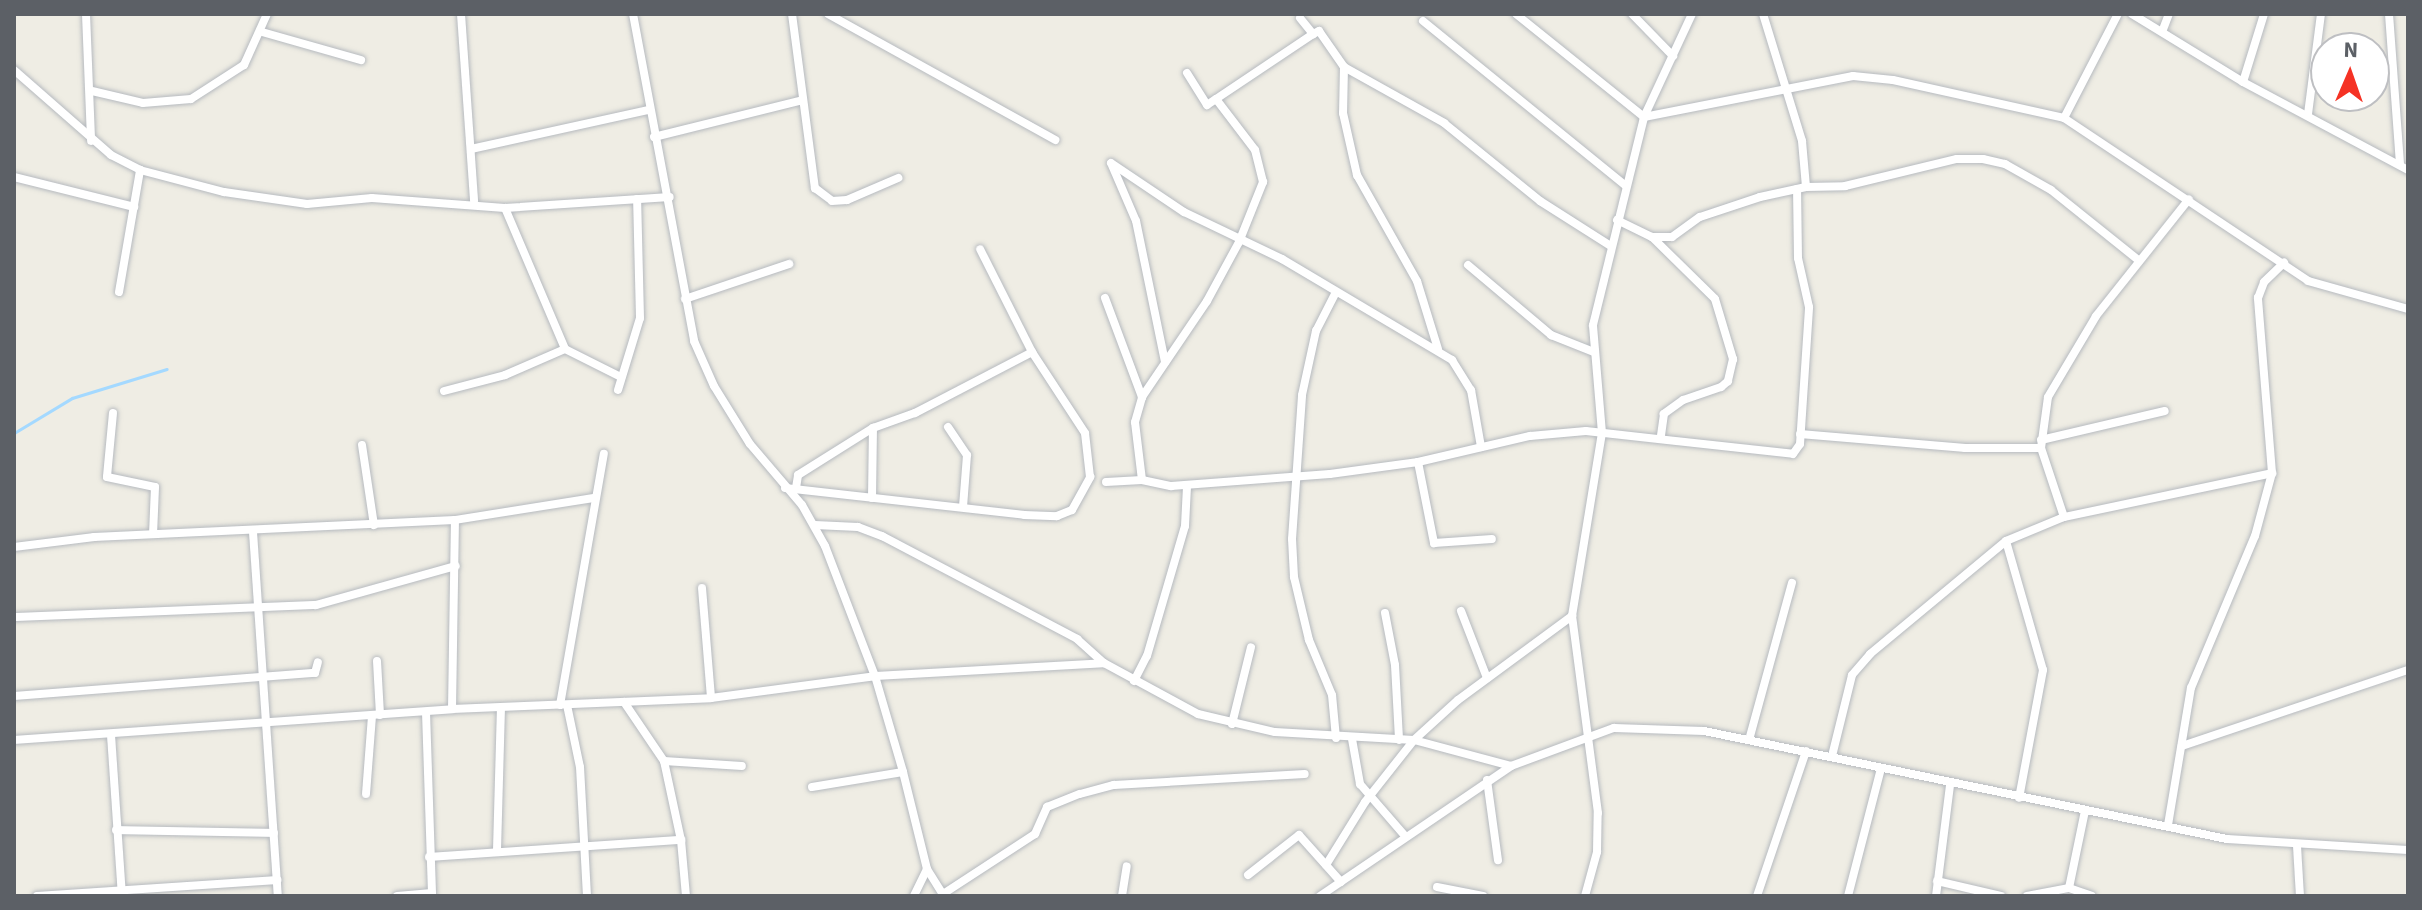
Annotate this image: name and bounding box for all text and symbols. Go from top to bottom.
north arrow [2310,32,2390,112]
text: N [2343,34,2359,66]

